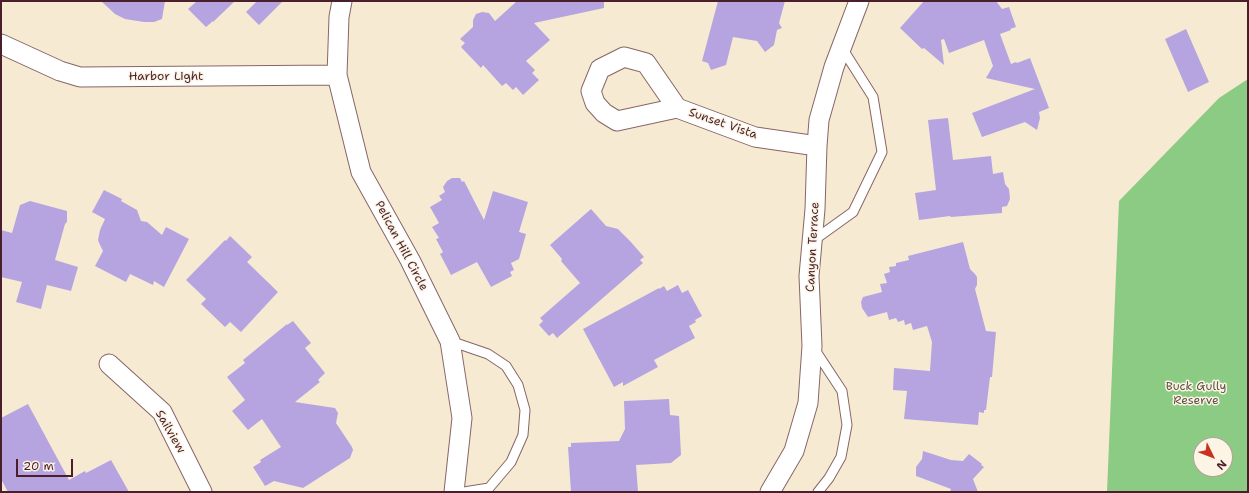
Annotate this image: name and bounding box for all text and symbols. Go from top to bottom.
street label: Harbor Light [129,70,203,84]
street label: Sunset Vista [687,106,759,142]
street label: Pelican Hill Circle [371,199,431,293]
street label: Canyon Terrace [803,202,823,292]
park label: Buck Gully Reserve [1166,380,1226,408]
street label: Sailview [152,408,188,456]
north arrow [1193,437,1233,477]
scale bar [18,451,75,477]
text: N [1213,457,1230,473]
text: 20 m [23,458,54,474]

